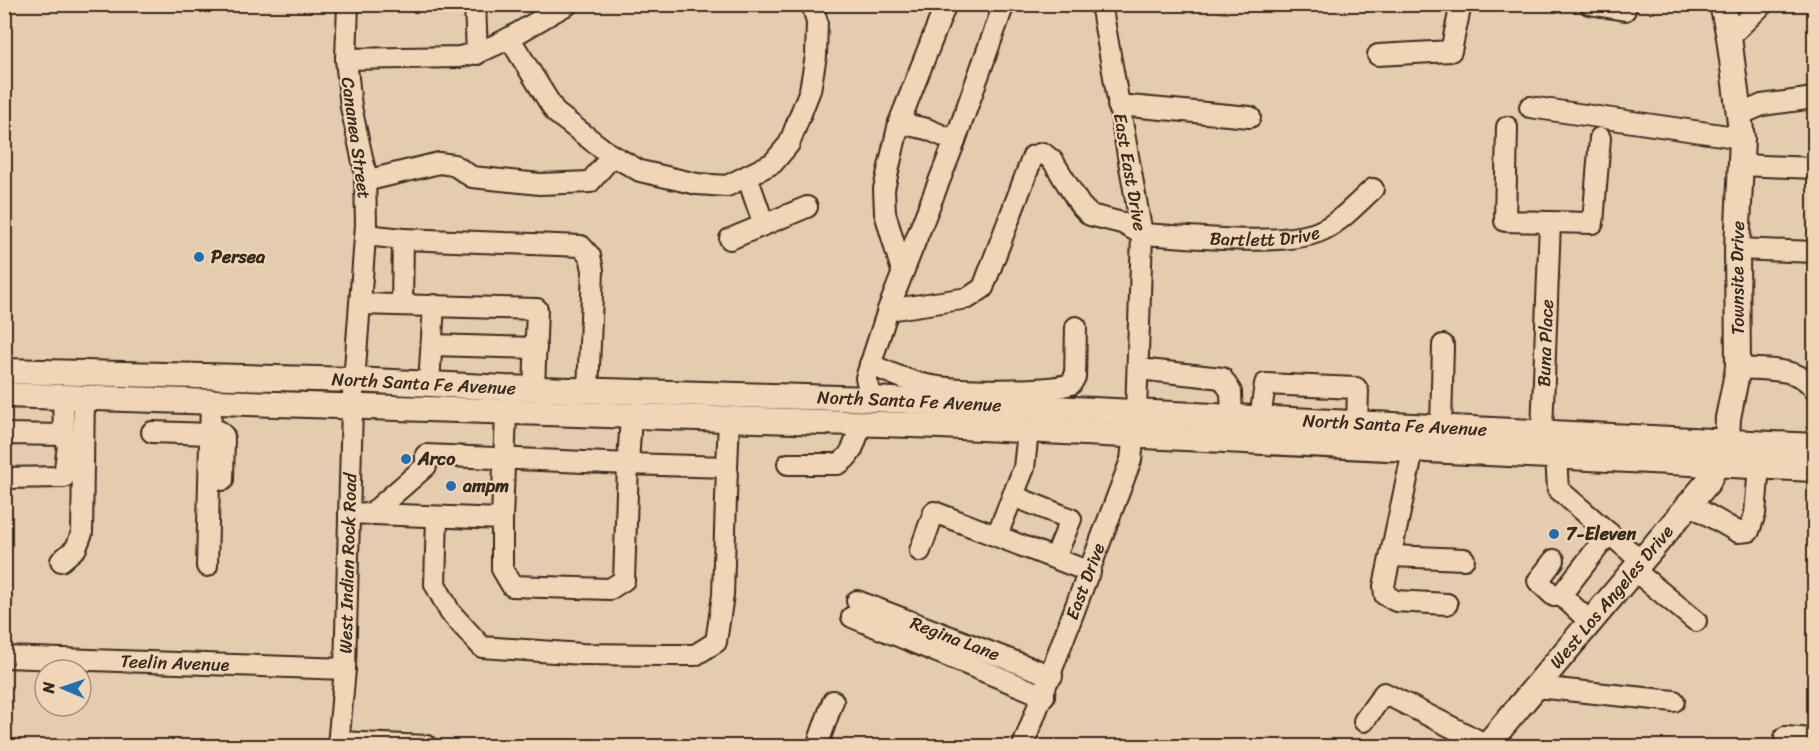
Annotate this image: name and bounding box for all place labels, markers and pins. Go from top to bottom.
place label: Persea [211,241,266,273]
marker: Persea [192,250,206,264]
place label: Arco [417,443,456,475]
marker: Arco [399,452,413,466]
place label: ampm [462,470,509,502]
marker: ampm [444,479,458,493]
place label: 7-Eleven [1566,518,1637,550]
marker: 7-Eleven [1547,527,1561,541]

